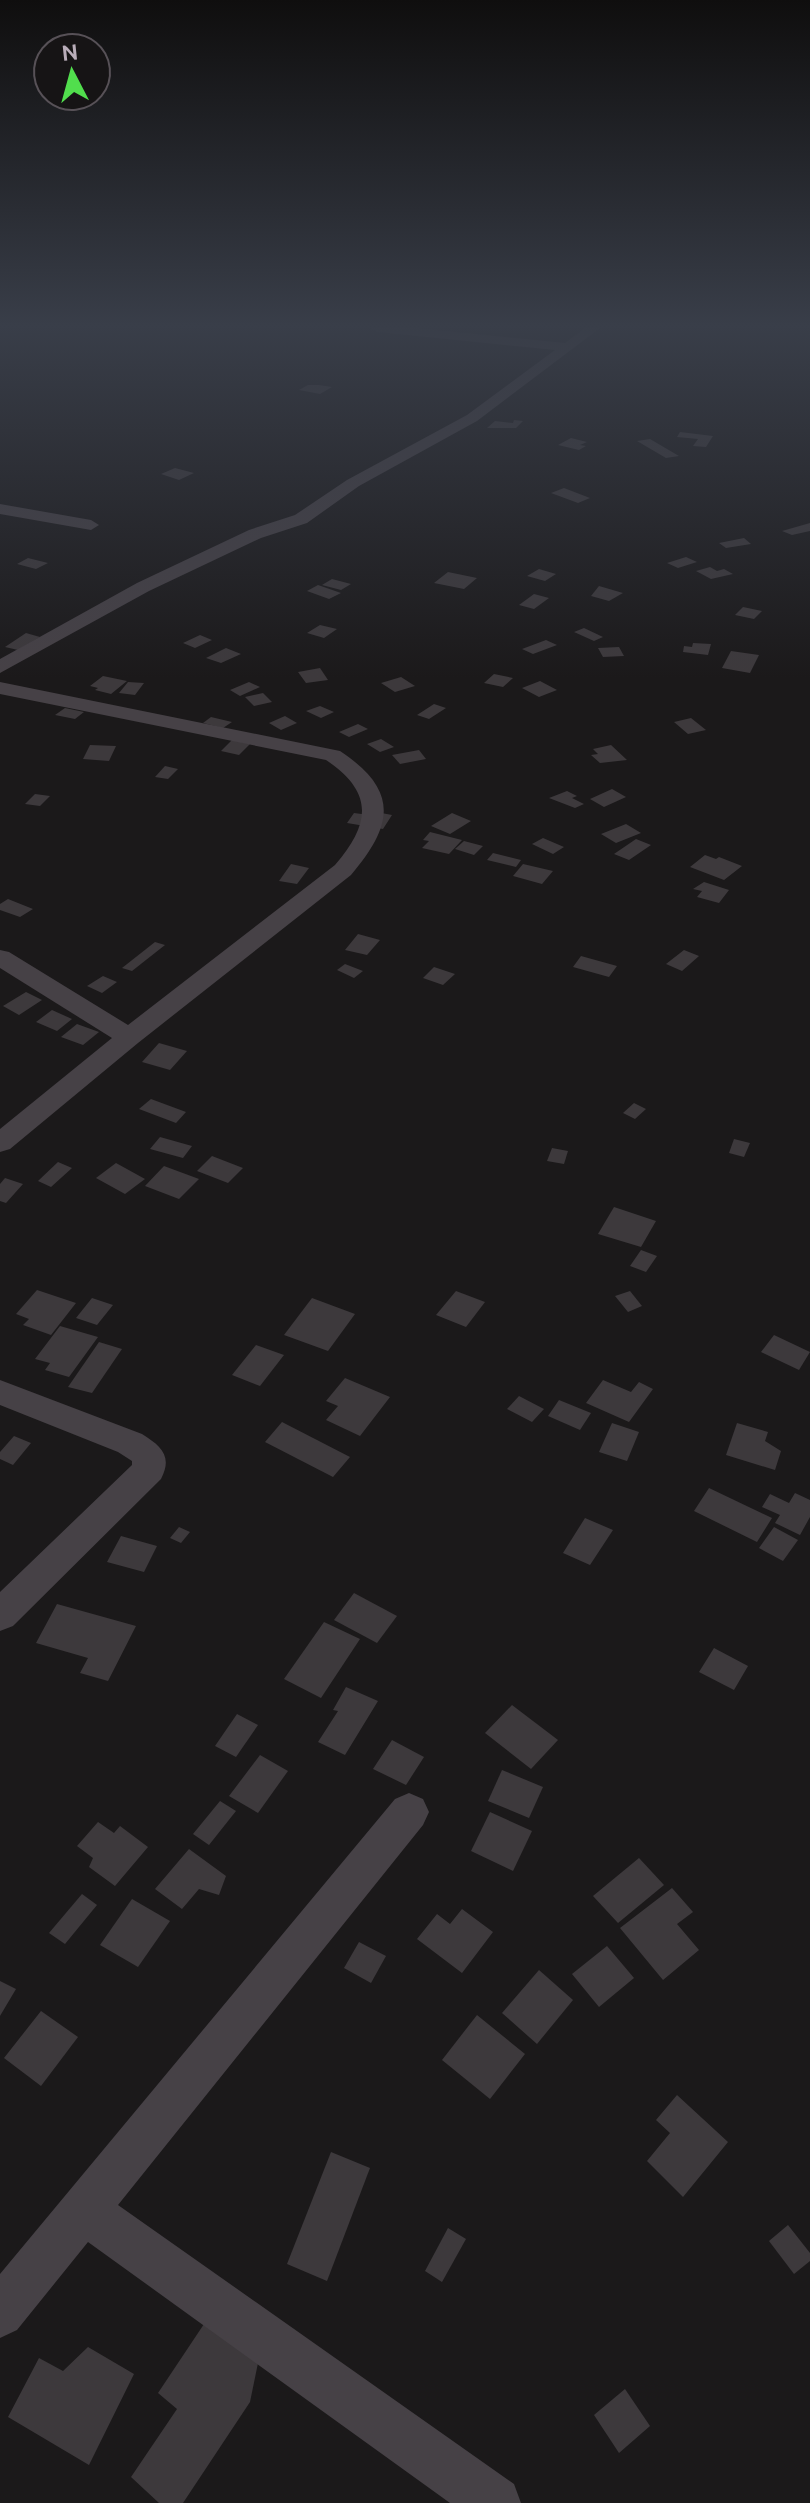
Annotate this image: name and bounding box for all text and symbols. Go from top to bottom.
north arrow [32,32,112,112]
text: N [60,38,79,65]

